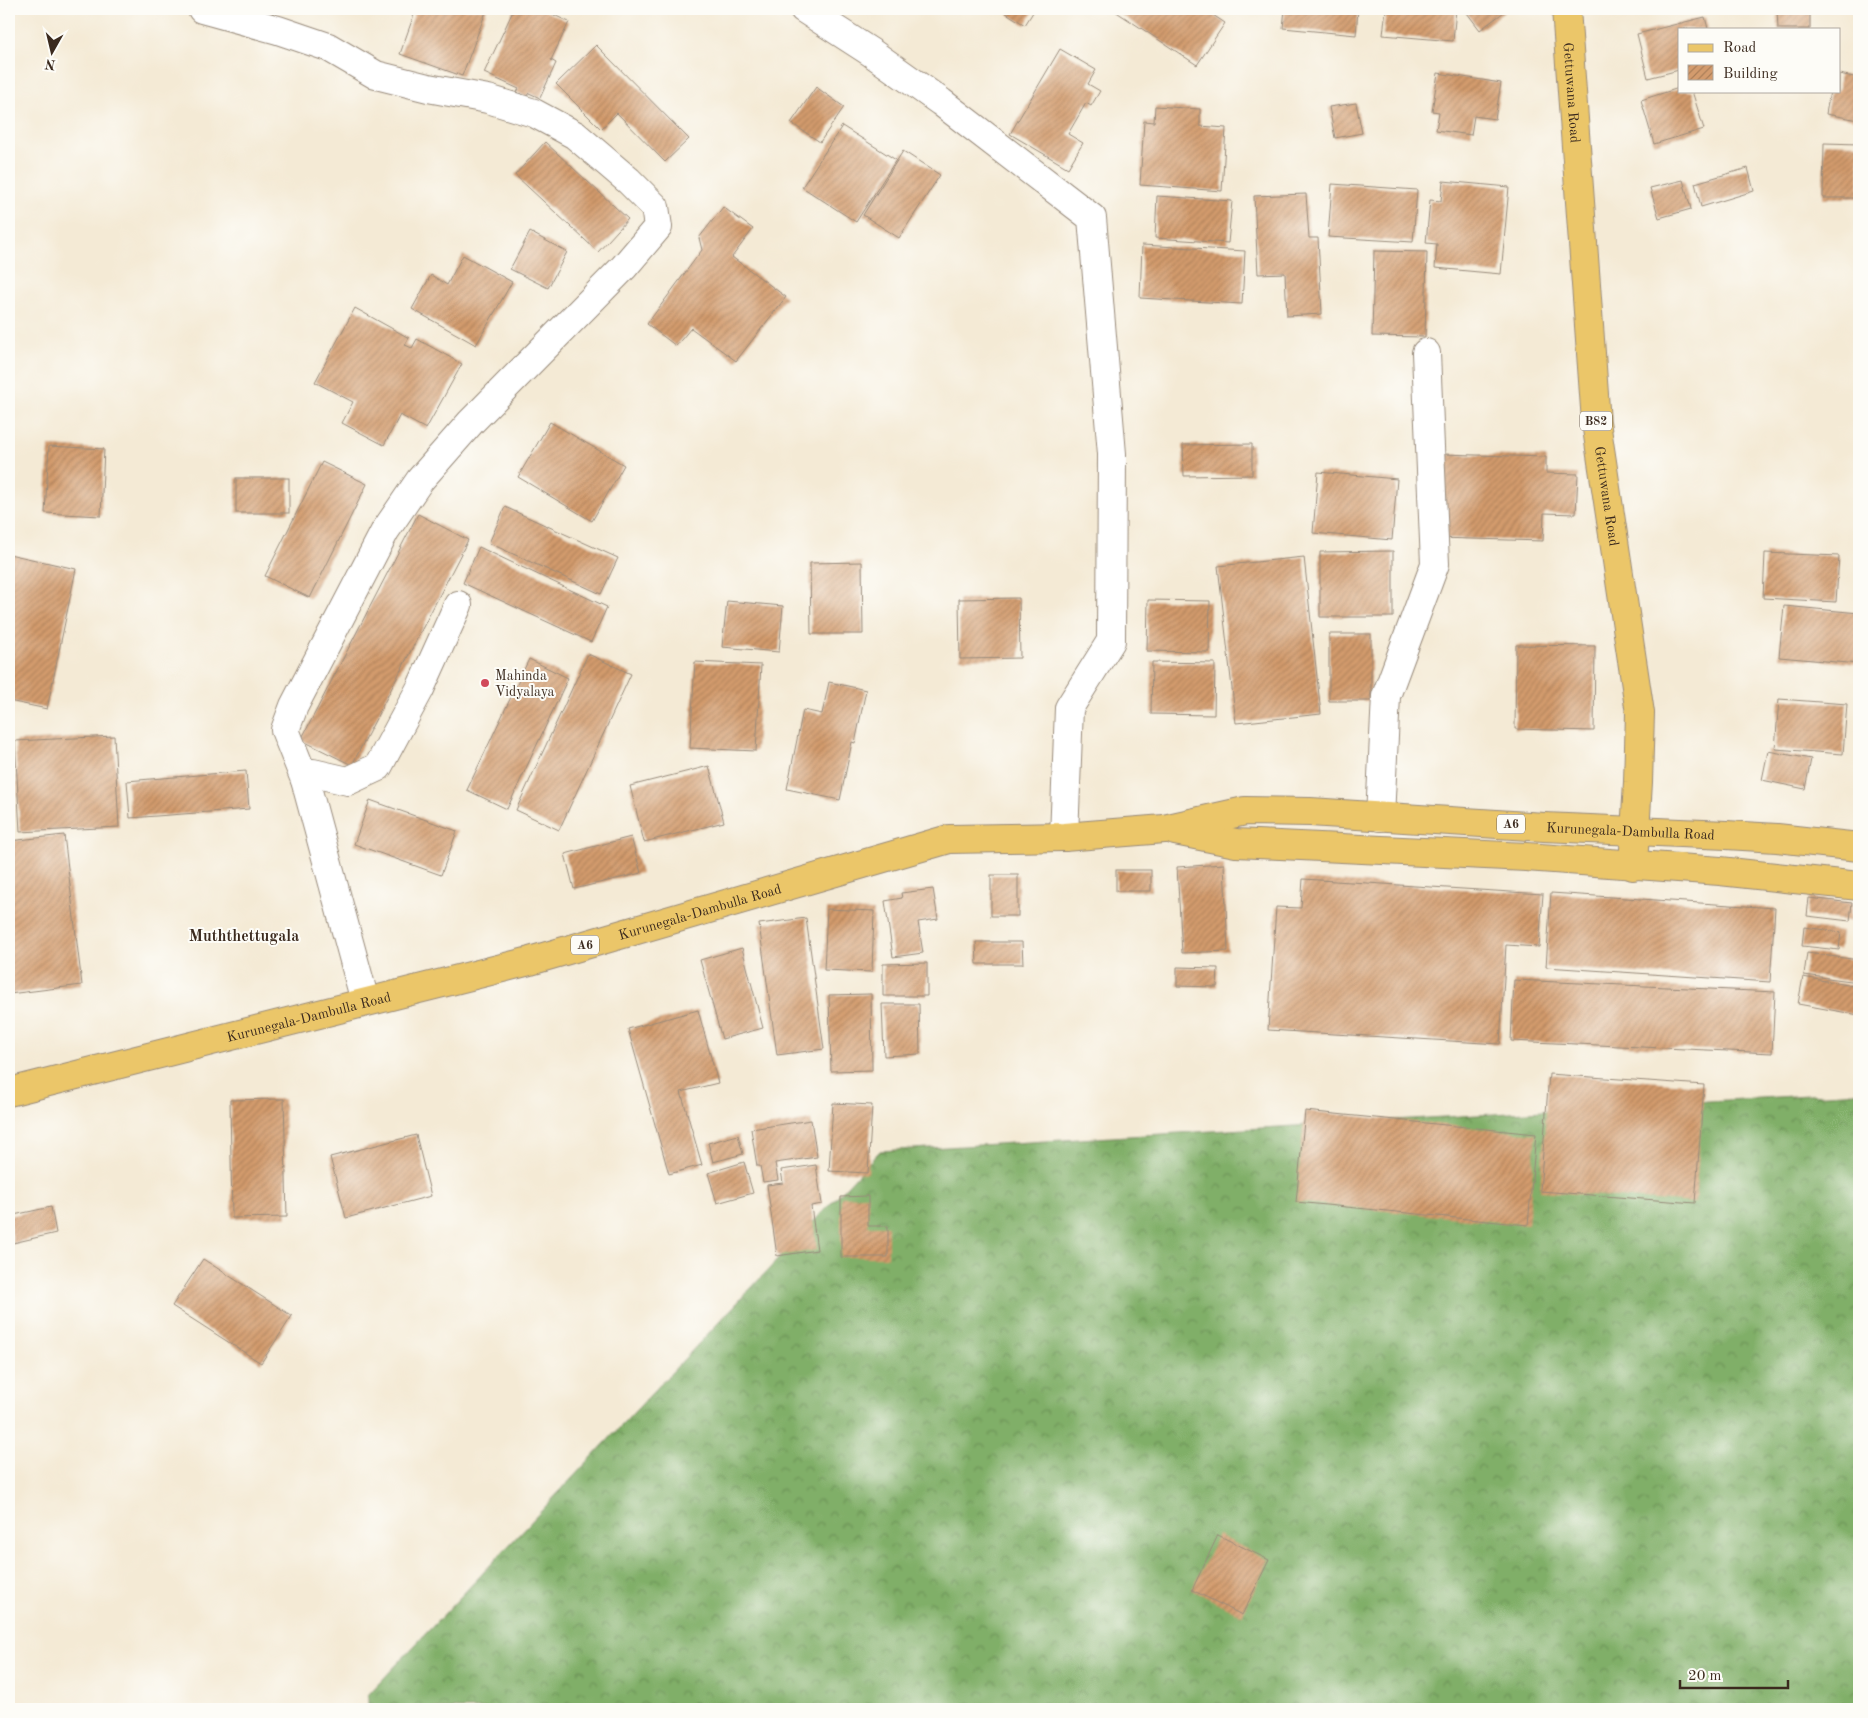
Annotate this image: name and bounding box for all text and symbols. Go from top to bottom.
north arrow [28,28,78,78]
legend [1678,28,1840,92]
text: Road [1723,41,1757,56]
street label: Gettuwana Road [1560,42,1582,144]
text: N [44,56,57,72]
text: Building [1723,67,1778,82]
road number: B82 [1580,412,1612,431]
street label: Gettuwana Road [1592,445,1621,547]
place label: Mahinda Vidyalaya [495,669,555,699]
marker: Mahinda Vidyalaya [479,677,491,689]
road number: A6 [1497,814,1525,834]
street label: Kurunegala-Dambulla Road [1546,821,1715,843]
street label: Kurunegala-Dambulla Road [617,882,783,943]
district label: Muththettugala [189,929,299,945]
road number: A6 [571,936,599,954]
street label: Kurunegala-Dambulla Road [225,990,393,1045]
scale bar [1680,1658,1788,1690]
text: 20 m [1688,1669,1722,1684]

